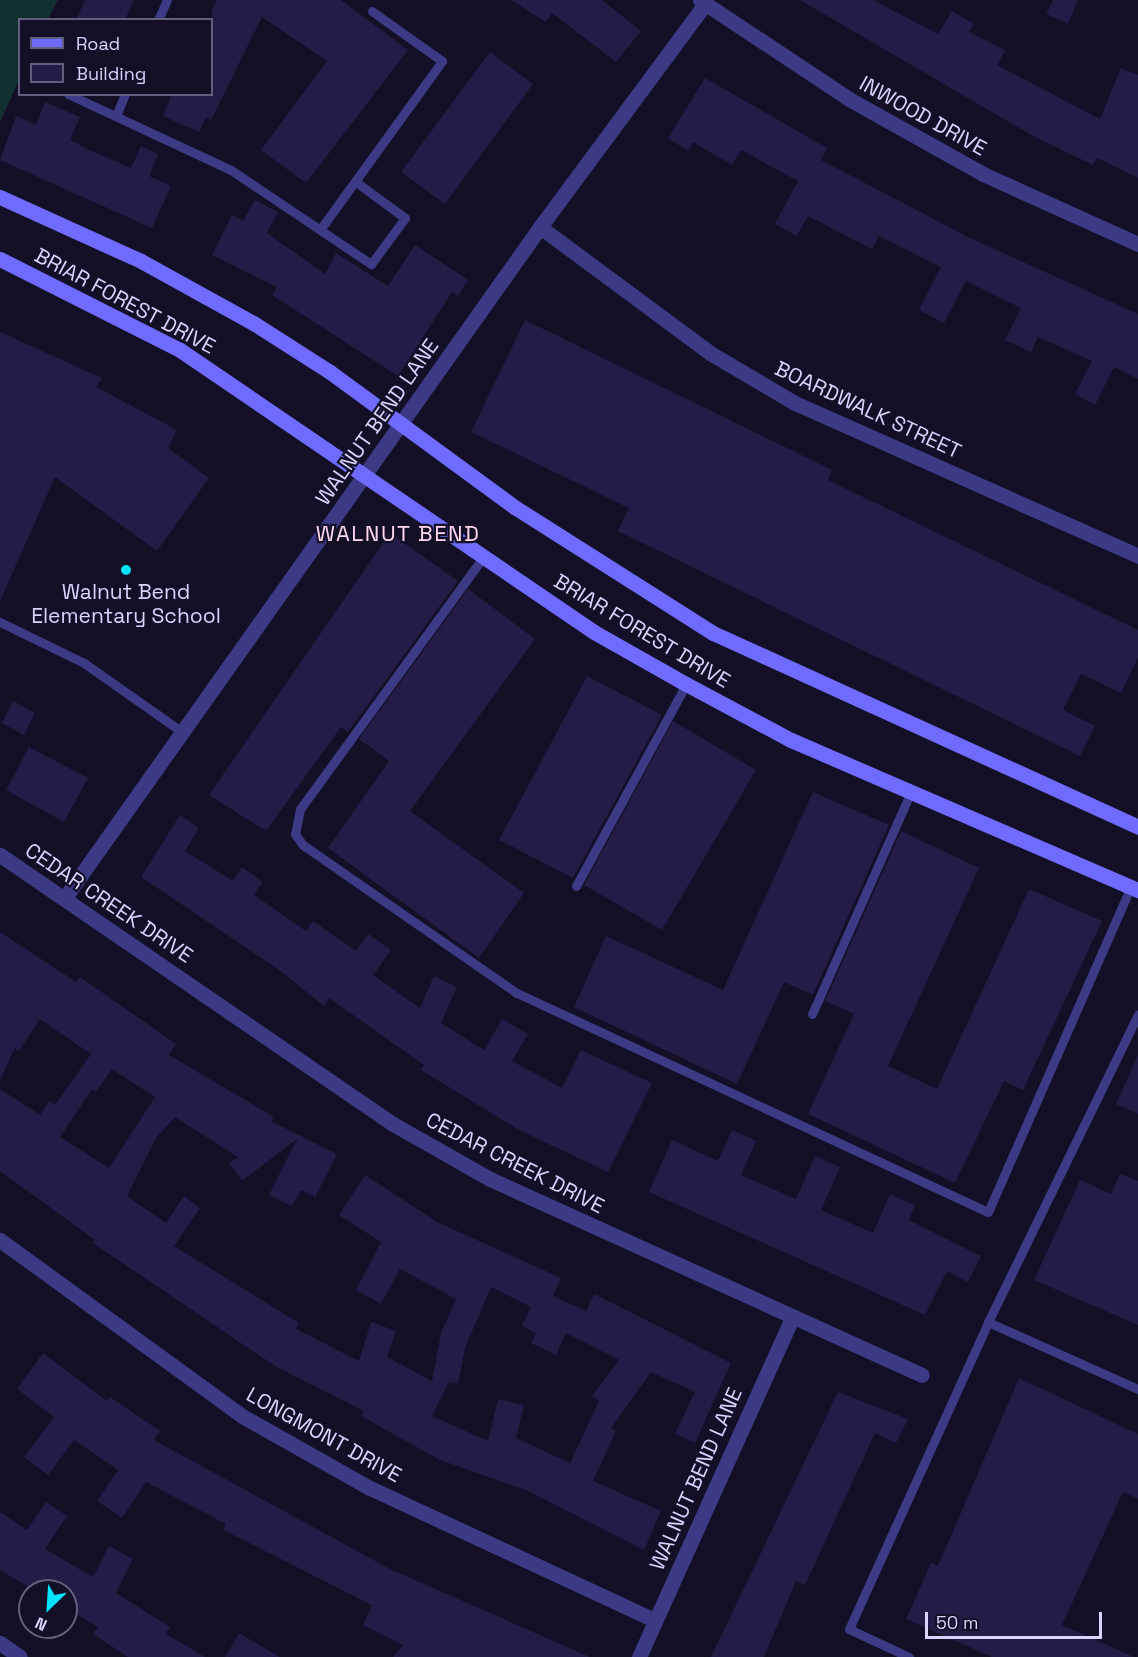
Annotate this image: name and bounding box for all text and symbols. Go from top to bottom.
legend [18,18,213,96]
text: Road [76,32,120,55]
text: Building [76,62,146,85]
street label: INWOOD DRIVE [855,71,991,161]
street label: BRIAR FOREST DRIVE [30,243,220,359]
street label: WALNUT BEND LANE [310,334,444,510]
street label: BOARDWALK STREET [771,356,965,464]
district label: WALNUT BEND [315,521,481,547]
marker: Walnut Bend Elementary School [119,563,133,577]
street label: BRIAR FOREST DRIVE [549,568,735,694]
place label: Walnut Bend Elementary School [31,579,221,629]
street label: CEDAR CREEK DRIVE [20,838,198,968]
street label: CEDAR CREEK DRIVE [422,1107,608,1219]
street label: LONGMONT DRIVE [242,1382,406,1488]
street label: WALNUT BEND LANE [644,1384,748,1574]
north arrow [18,1579,78,1639]
scale bar [928,1600,1105,1638]
text: 50 m [936,1611,978,1634]
text: N [32,1612,50,1636]

